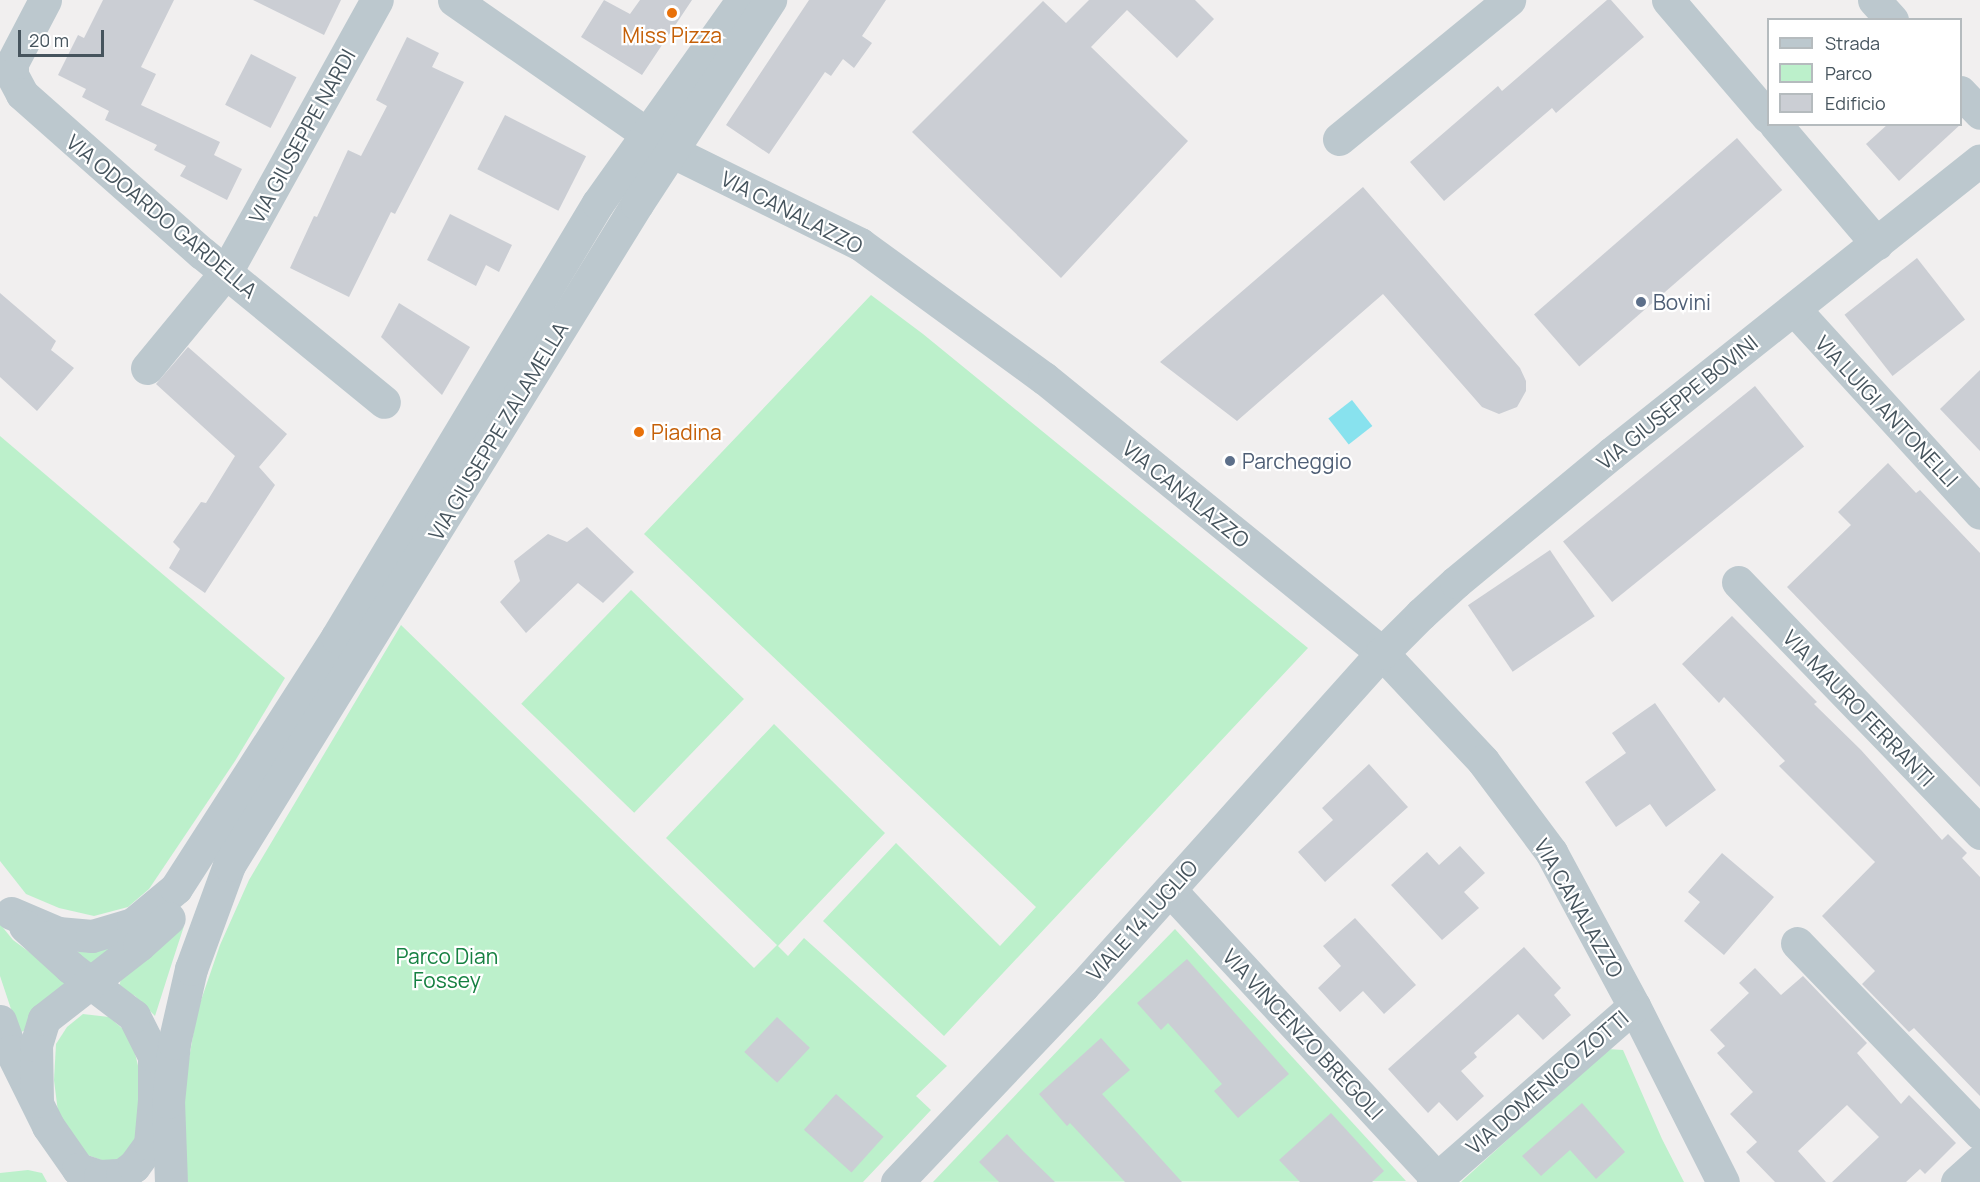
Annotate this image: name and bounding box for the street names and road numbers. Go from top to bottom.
street label: VIA GIUSEPPE NARDI [244,44,360,228]
street label: VIA ODOARDO GARDELLA [62,129,262,303]
street label: VIA CANALAZZO [717,165,867,259]
street label: VIA GIUSEPPE ZALAMELLA [423,317,573,545]
street label: VIA GIUSEPPE BOVINI [1591,329,1763,475]
street label: VIA LUIGI ANTONELLI [1810,330,1964,492]
street label: VIA CANALAZZO [1118,435,1254,553]
street label: VIA MAURO FERRANTI [1778,625,1940,791]
street label: VIA CANALAZZO [1529,834,1629,982]
street label: VIALE 14 LUGLIO [1081,854,1203,986]
street label: VIA VINCENZO BREGOLI [1217,944,1389,1124]
street label: VIA DOMENICO ZOTTI [1461,1005,1633,1159]

